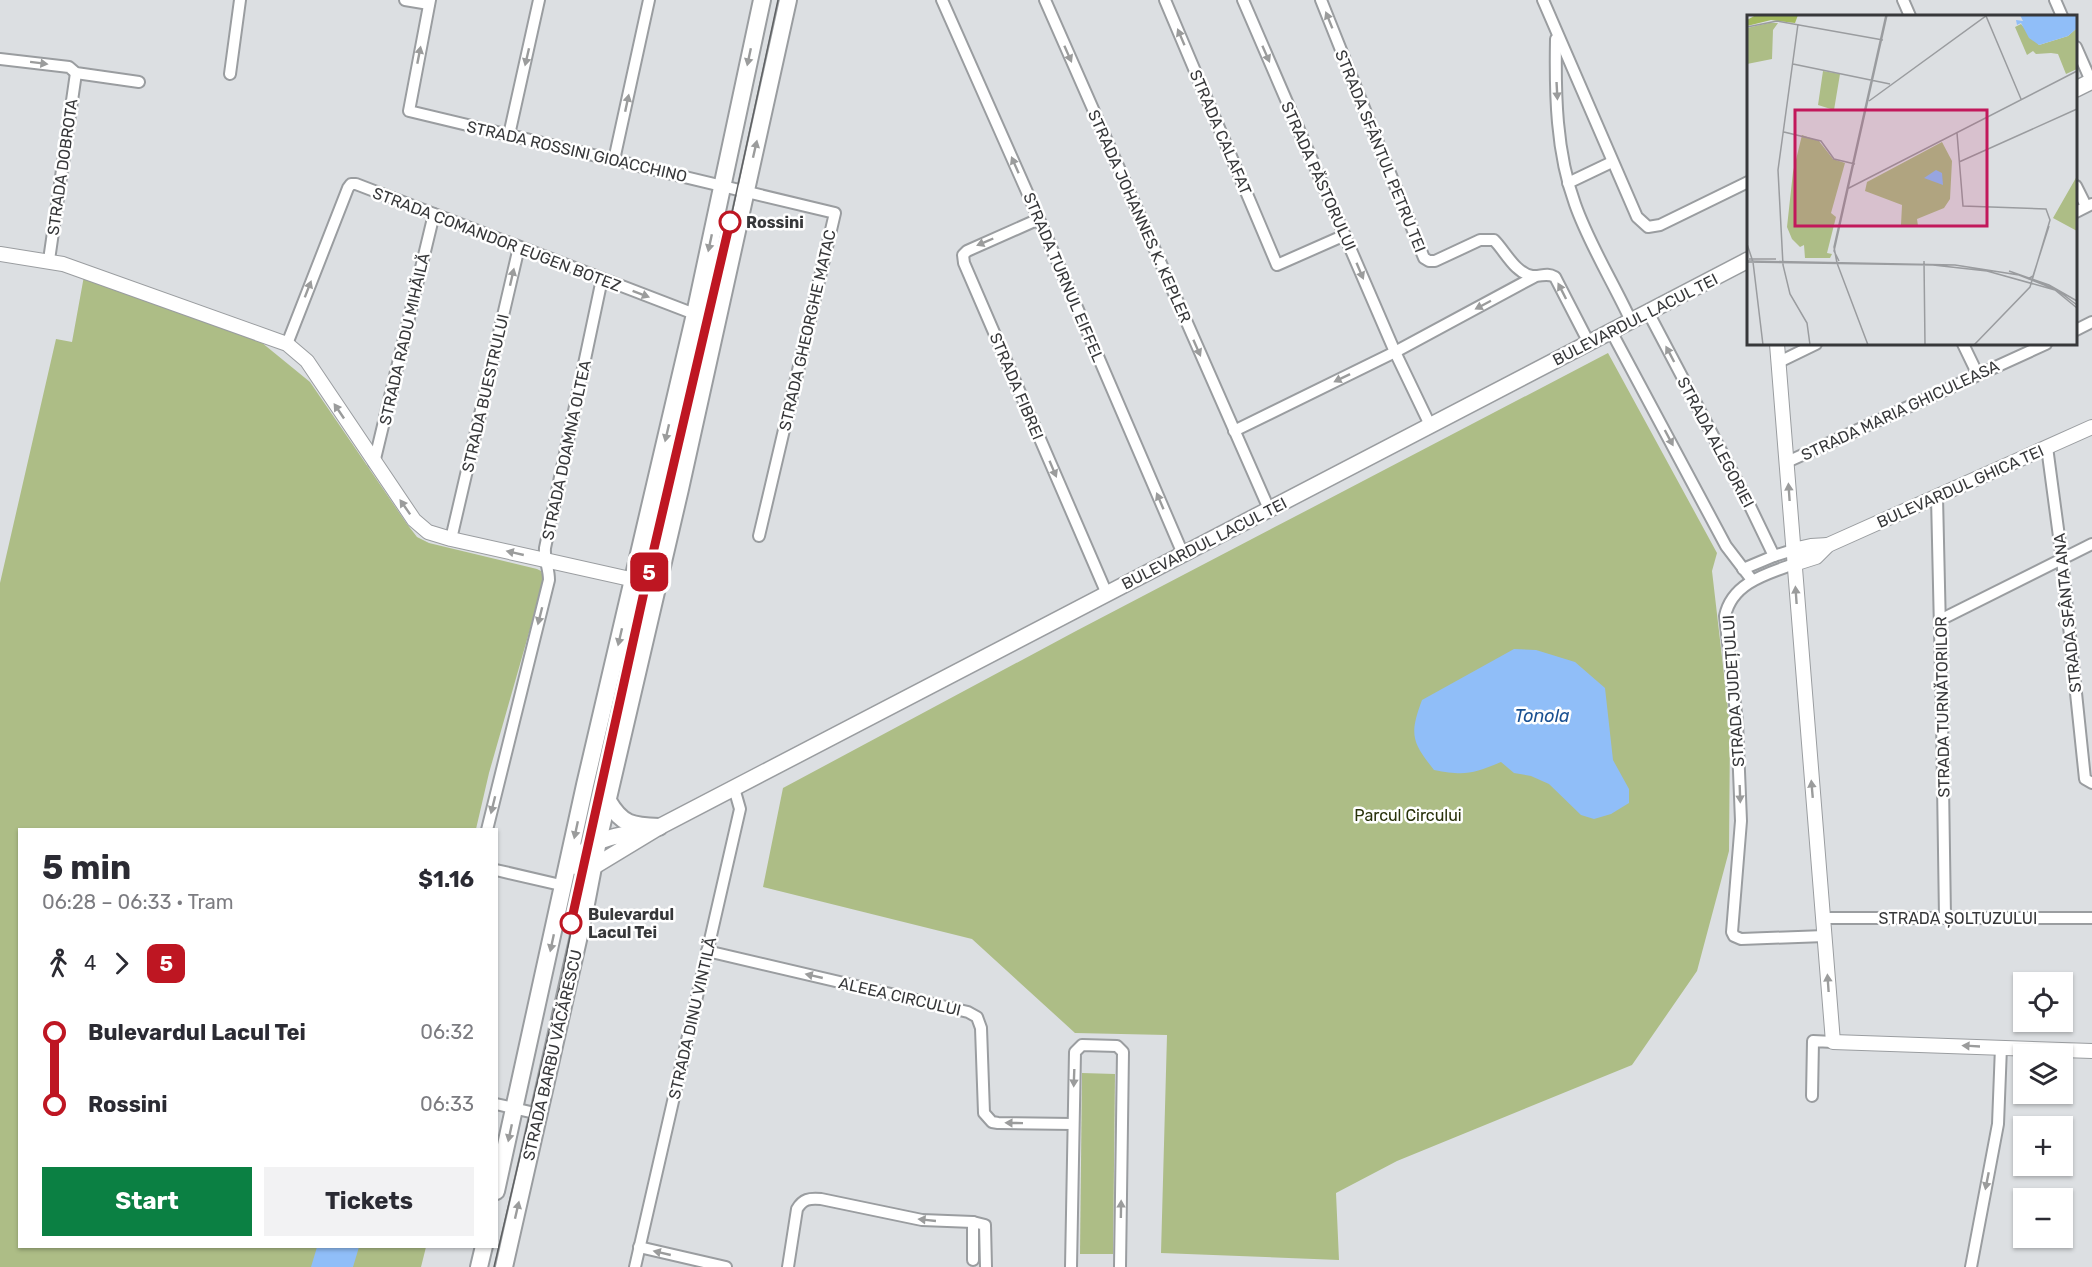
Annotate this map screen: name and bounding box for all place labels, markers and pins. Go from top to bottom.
marker: Rossini [719,211,741,233]
place label: Rossini [746,213,804,232]
place label: Bulevardul Lacul Tei [588,905,674,942]
marker: Bulevardul Lacul Tei [560,912,582,934]

